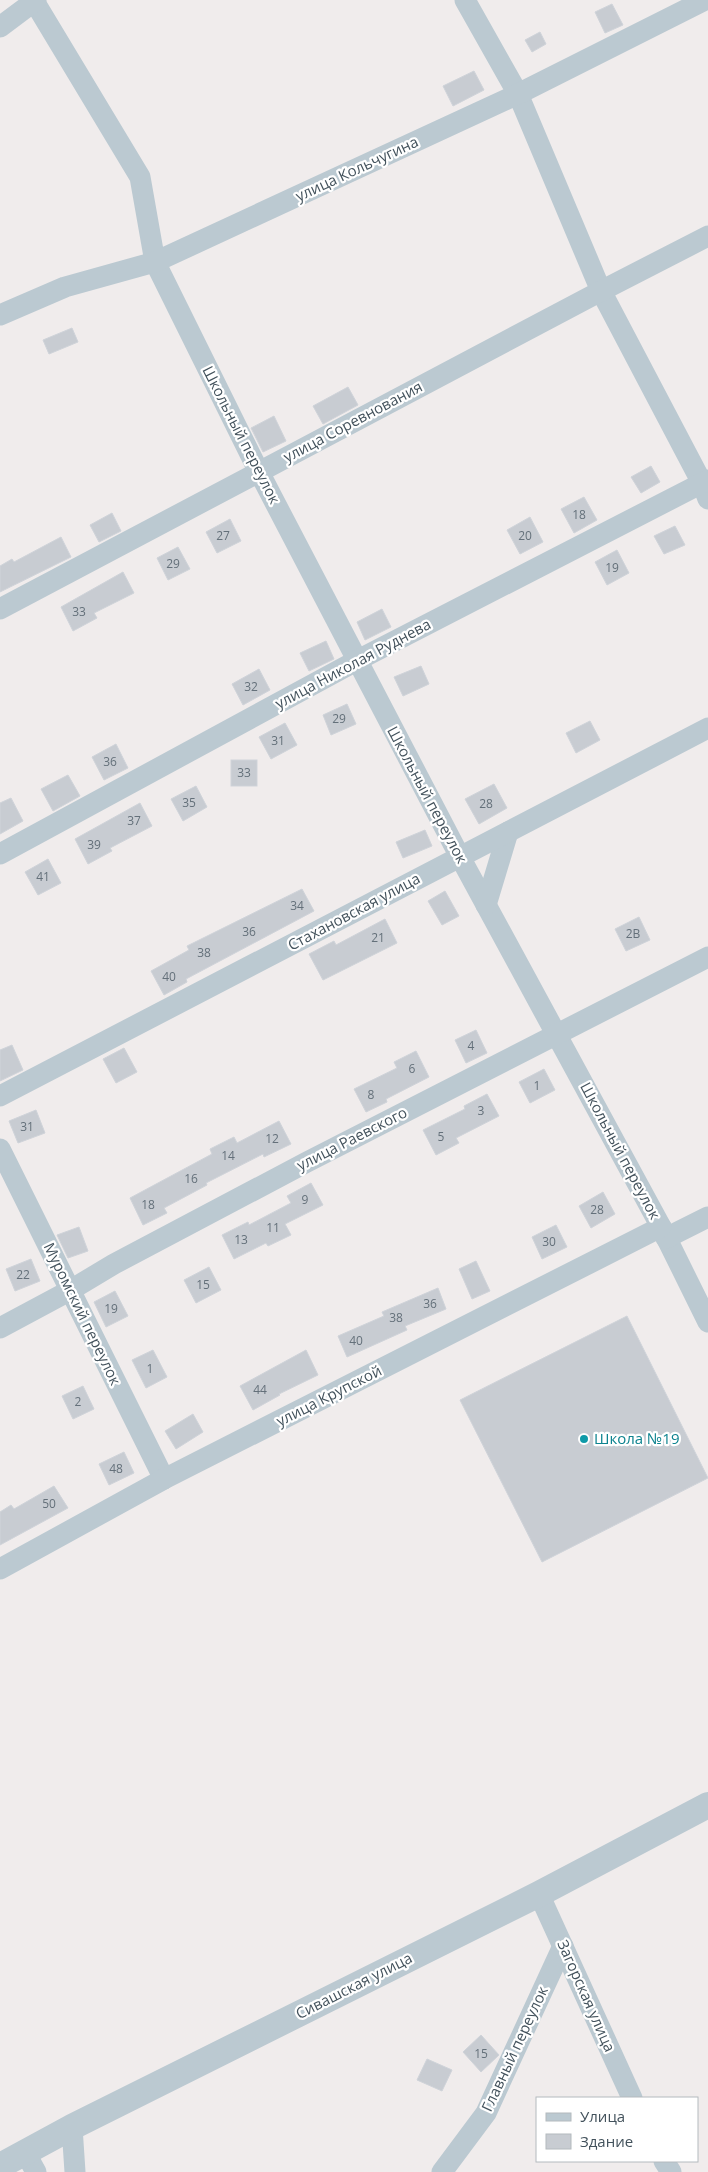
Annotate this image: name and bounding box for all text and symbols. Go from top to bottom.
street label: улица Кольчугина [292,131,421,205]
street label: Школьный переулок [198,362,285,507]
street label: улица Соревнования [280,376,426,466]
house number: 18 [572,506,586,523]
house number: 27 [216,527,230,544]
house number: 20 [518,527,532,544]
house number: 29 [166,555,180,572]
house number: 19 [605,559,619,576]
house number: 33 [72,603,86,620]
street label: улица Николая Руднева [271,613,434,713]
house number: 32 [244,678,258,695]
house number: 29 [332,710,346,727]
street label: Школьный переулок [383,723,473,867]
house number: 31 [271,732,285,749]
house number: 36 [103,753,117,770]
house number: 33 [237,764,251,781]
house number: 35 [182,794,196,811]
house number: 28 [479,795,493,812]
house number: 37 [127,812,141,829]
house number: 39 [87,836,101,853]
house number: 41 [36,868,50,885]
street label: Стахановская улица [284,868,423,954]
house number: 34 [290,897,304,914]
house number: 36 [242,923,256,940]
house number: 2В [626,925,641,942]
house number: 21 [371,929,385,946]
house number: 38 [197,944,211,961]
house number: 40 [162,968,176,985]
house number: 4 [468,1037,475,1054]
house number: 6 [409,1060,416,1077]
house number: 1 [534,1077,540,1094]
street label: Школьный переулок [576,1079,666,1223]
house number: 8 [368,1086,375,1103]
street label: улица Раевского [293,1102,410,1175]
house number: 3 [478,1102,485,1119]
house number: 31 [20,1118,34,1135]
house number: 5 [438,1128,445,1145]
house number: 12 [265,1130,279,1147]
house number: 14 [221,1147,235,1164]
house number: 16 [184,1170,198,1187]
house number: 9 [302,1191,309,1208]
house number: 18 [141,1196,155,1213]
house number: 28 [590,1201,604,1218]
house number: 11 [266,1219,280,1236]
house number: 13 [234,1231,248,1248]
house number: 30 [542,1233,556,1250]
street label: Муромский переулок [40,1239,126,1388]
house number: 22 [16,1266,30,1283]
house number: 15 [196,1276,210,1293]
house number: 36 [423,1295,437,1312]
house number: 19 [104,1300,118,1317]
house number: 38 [389,1309,403,1326]
house number: 40 [349,1332,363,1349]
house number: 1 [147,1360,153,1377]
street label: улица Крупской [272,1360,385,1430]
house number: 44 [253,1381,267,1398]
house number: 2 [75,1393,82,1410]
place label: Школа №19 [594,1428,680,1448]
marker: Школа №19 [578,1433,590,1445]
house number: 48 [109,1460,123,1477]
house number: 50 [42,1495,56,1512]
street label: Загорская улица [553,1936,621,2055]
street label: Сивашская улица [292,1947,415,2023]
street label: Главный переулок [476,1983,552,2114]
house number: 15 [474,2045,488,2062]
legend [536,2097,698,2162]
text: Улица [580,2106,625,2126]
text: Здание [580,2131,633,2151]

